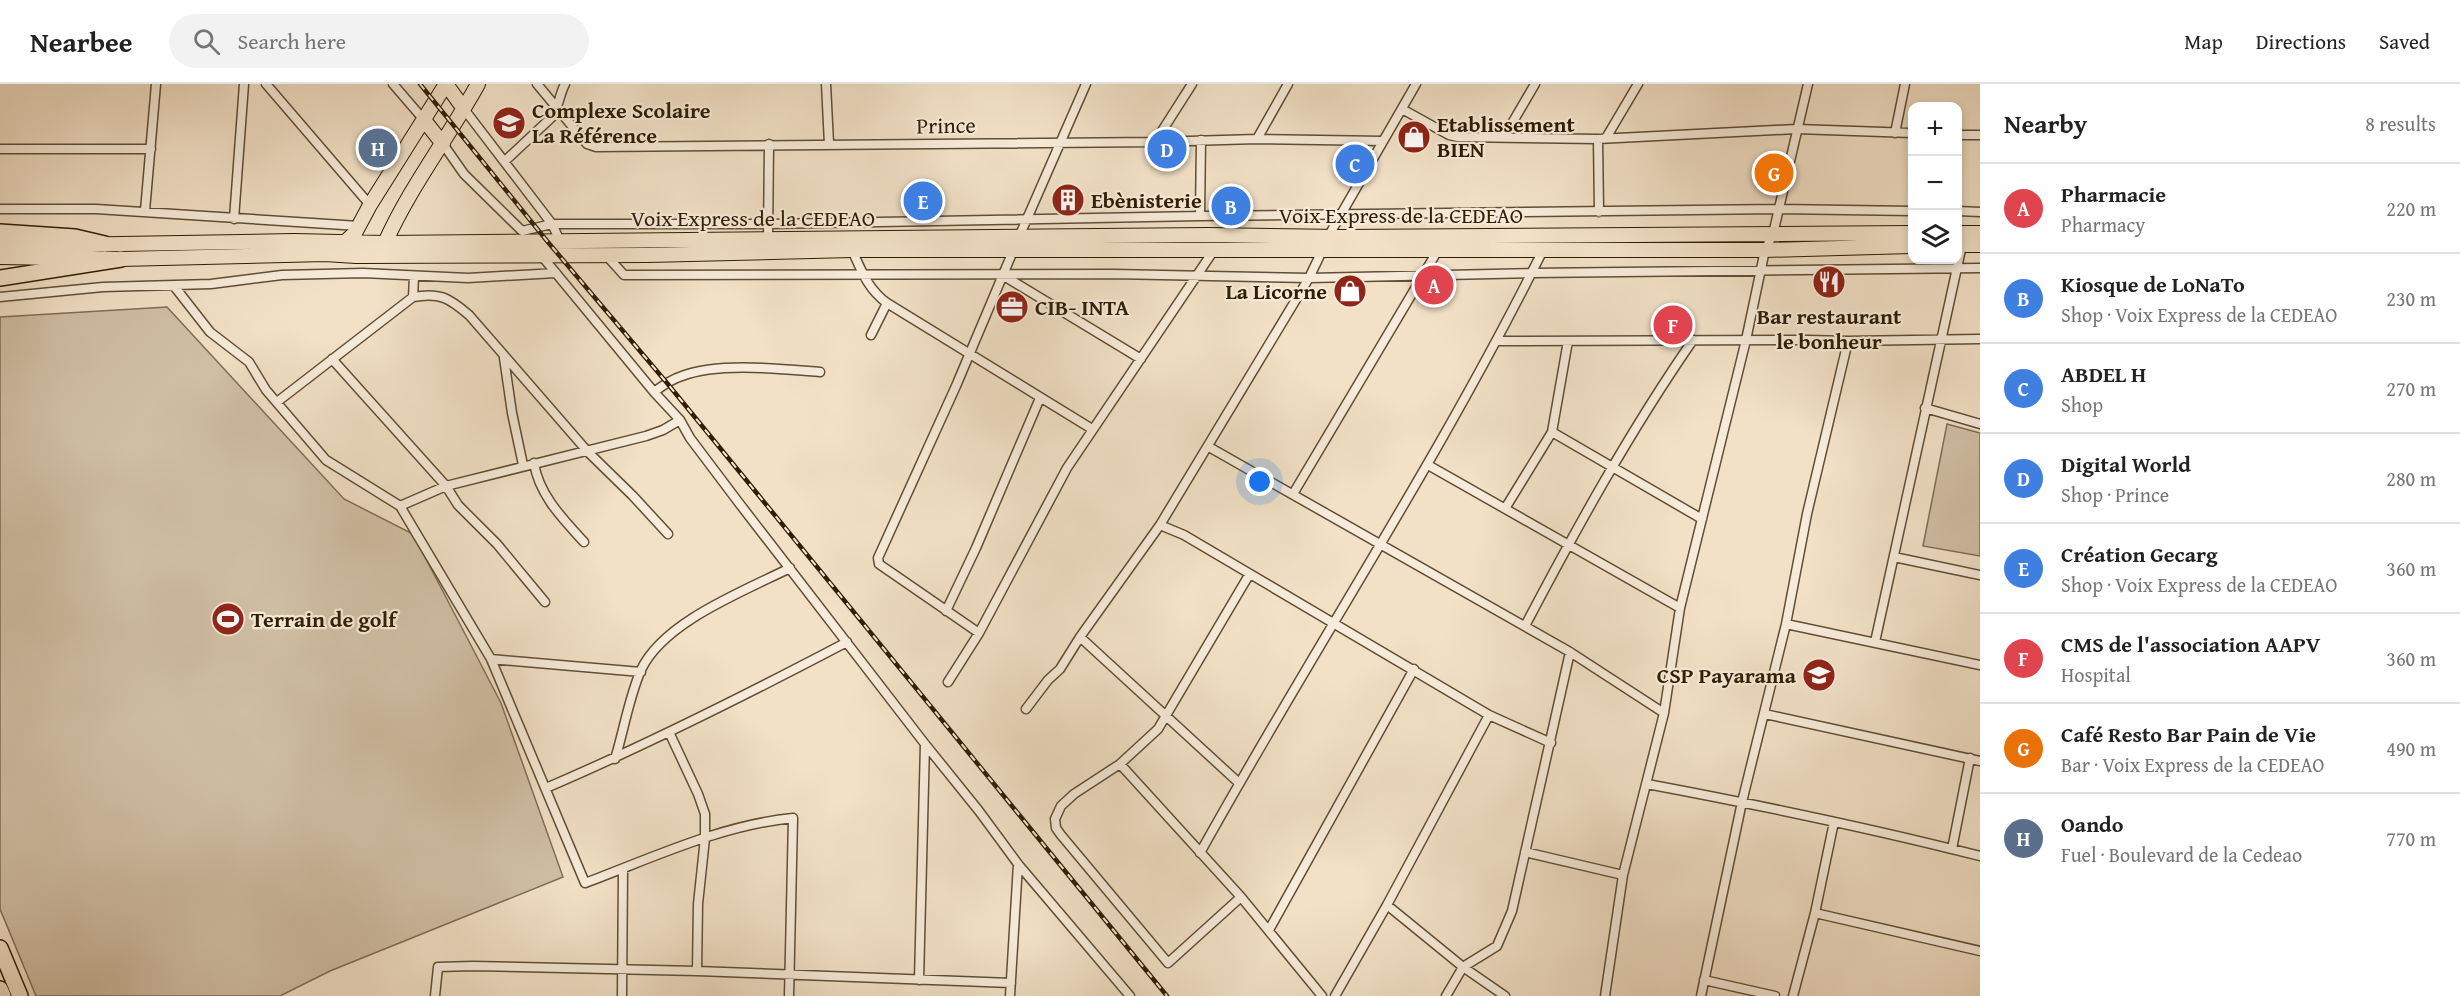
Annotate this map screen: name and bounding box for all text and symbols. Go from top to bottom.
search box [169,14,589,68]
text: Nearbee [30,21,133,62]
icon: search [190,25,223,58]
text: Search here [238,25,346,57]
text: Map [2184,26,2223,57]
text: Directions [2256,26,2346,57]
text: Saved [2379,26,2430,57]
place label: Complexe Scolaire La Référence [532,94,711,151]
map controls [1908,102,1962,264]
button: + [1908,102,1962,156]
text: Nearby [2004,104,2087,143]
school or university icon: Complexe Scolaire La Référence [491,105,527,141]
street label: Prince [916,108,976,142]
place label: Etablissement BIEN [1437,108,1575,165]
text: 8 results [2365,109,2436,138]
shop icon: Etablissement BIEN [1396,119,1432,155]
pin: H [358,126,398,170]
pin: D [1148,126,1186,172]
pin: C [1336,142,1374,187]
pin: G [1754,150,1794,196]
button: − [1908,156,1962,210]
pin: E [904,178,942,224]
text: Pharmacie [2061,178,2166,210]
building icon: Ebènisterie [1050,182,1086,218]
place label: Ebènisterie [1091,184,1202,216]
pin: B [1212,184,1250,228]
text: A [2017,194,2030,223]
text: 220 m [2386,194,2436,223]
street label: Voix Express de la CEDEAO [1279,199,1523,231]
street label: Voix Express de la CEDEAO [631,202,875,234]
button: layers [1908,210,1962,264]
text: Pharmacy [2061,210,2145,239]
pin: A [1414,262,1454,308]
restaurant icon: Bar restaurant le bonheur [1811,264,1847,300]
text: Kiosque de LoNaTo [2061,268,2245,300]
shop icon: La Licorne [1332,273,1368,309]
place label: La Licorne [1225,275,1327,307]
text: B [2017,284,2030,313]
text: 230 m [2386,284,2436,313]
office icon: CIB- INTA [994,289,1030,325]
place label: CIB- INTA [1035,291,1129,323]
place label: Bar restaurant le bonheur [1757,300,1902,357]
text: Shop · Voix Express de la CEDEAO [2061,300,2337,329]
pin: F [1654,302,1692,348]
text: ABDEL H [2061,358,2146,390]
text: C [2018,374,2029,403]
text: 270 m [2386,374,2436,403]
text: Shop [2061,390,2103,419]
text: Digital World [2061,448,2191,480]
text: D [2017,464,2030,493]
text: 280 m [2386,464,2436,493]
your location [1245,467,1274,496]
text: Shop · Prince [2061,480,2169,509]
text: Création Gecarg [2061,538,2218,570]
text: E [2018,554,2029,583]
text: 360 m [2386,554,2436,583]
text: Shop · Voix Express de la CEDEAO [2061,570,2337,599]
sports icon: Terrain de golf [210,601,246,637]
place label: Terrain de golf [251,603,398,635]
text: CMS de l'association AAPV [2061,628,2320,660]
text: F [2018,644,2029,673]
text: 360 m [2386,644,2436,673]
school or university icon: CSP Payarama [1801,657,1837,693]
place label: CSP Payarama [1657,659,1797,691]
text: Hospital [2061,660,2131,689]
text: Café Resto Bar Pain de Vie [2061,718,2316,750]
text: G [2017,734,2030,763]
text: 490 m [2386,734,2436,763]
text: Bar · Voix Express de la CEDEAO [2061,750,2324,779]
text: Oando [2061,808,2123,840]
text: H [2017,824,2030,853]
text: 770 m [2386,824,2436,853]
text: Fuel · Boulevard de la Cedeao [2061,840,2302,869]

